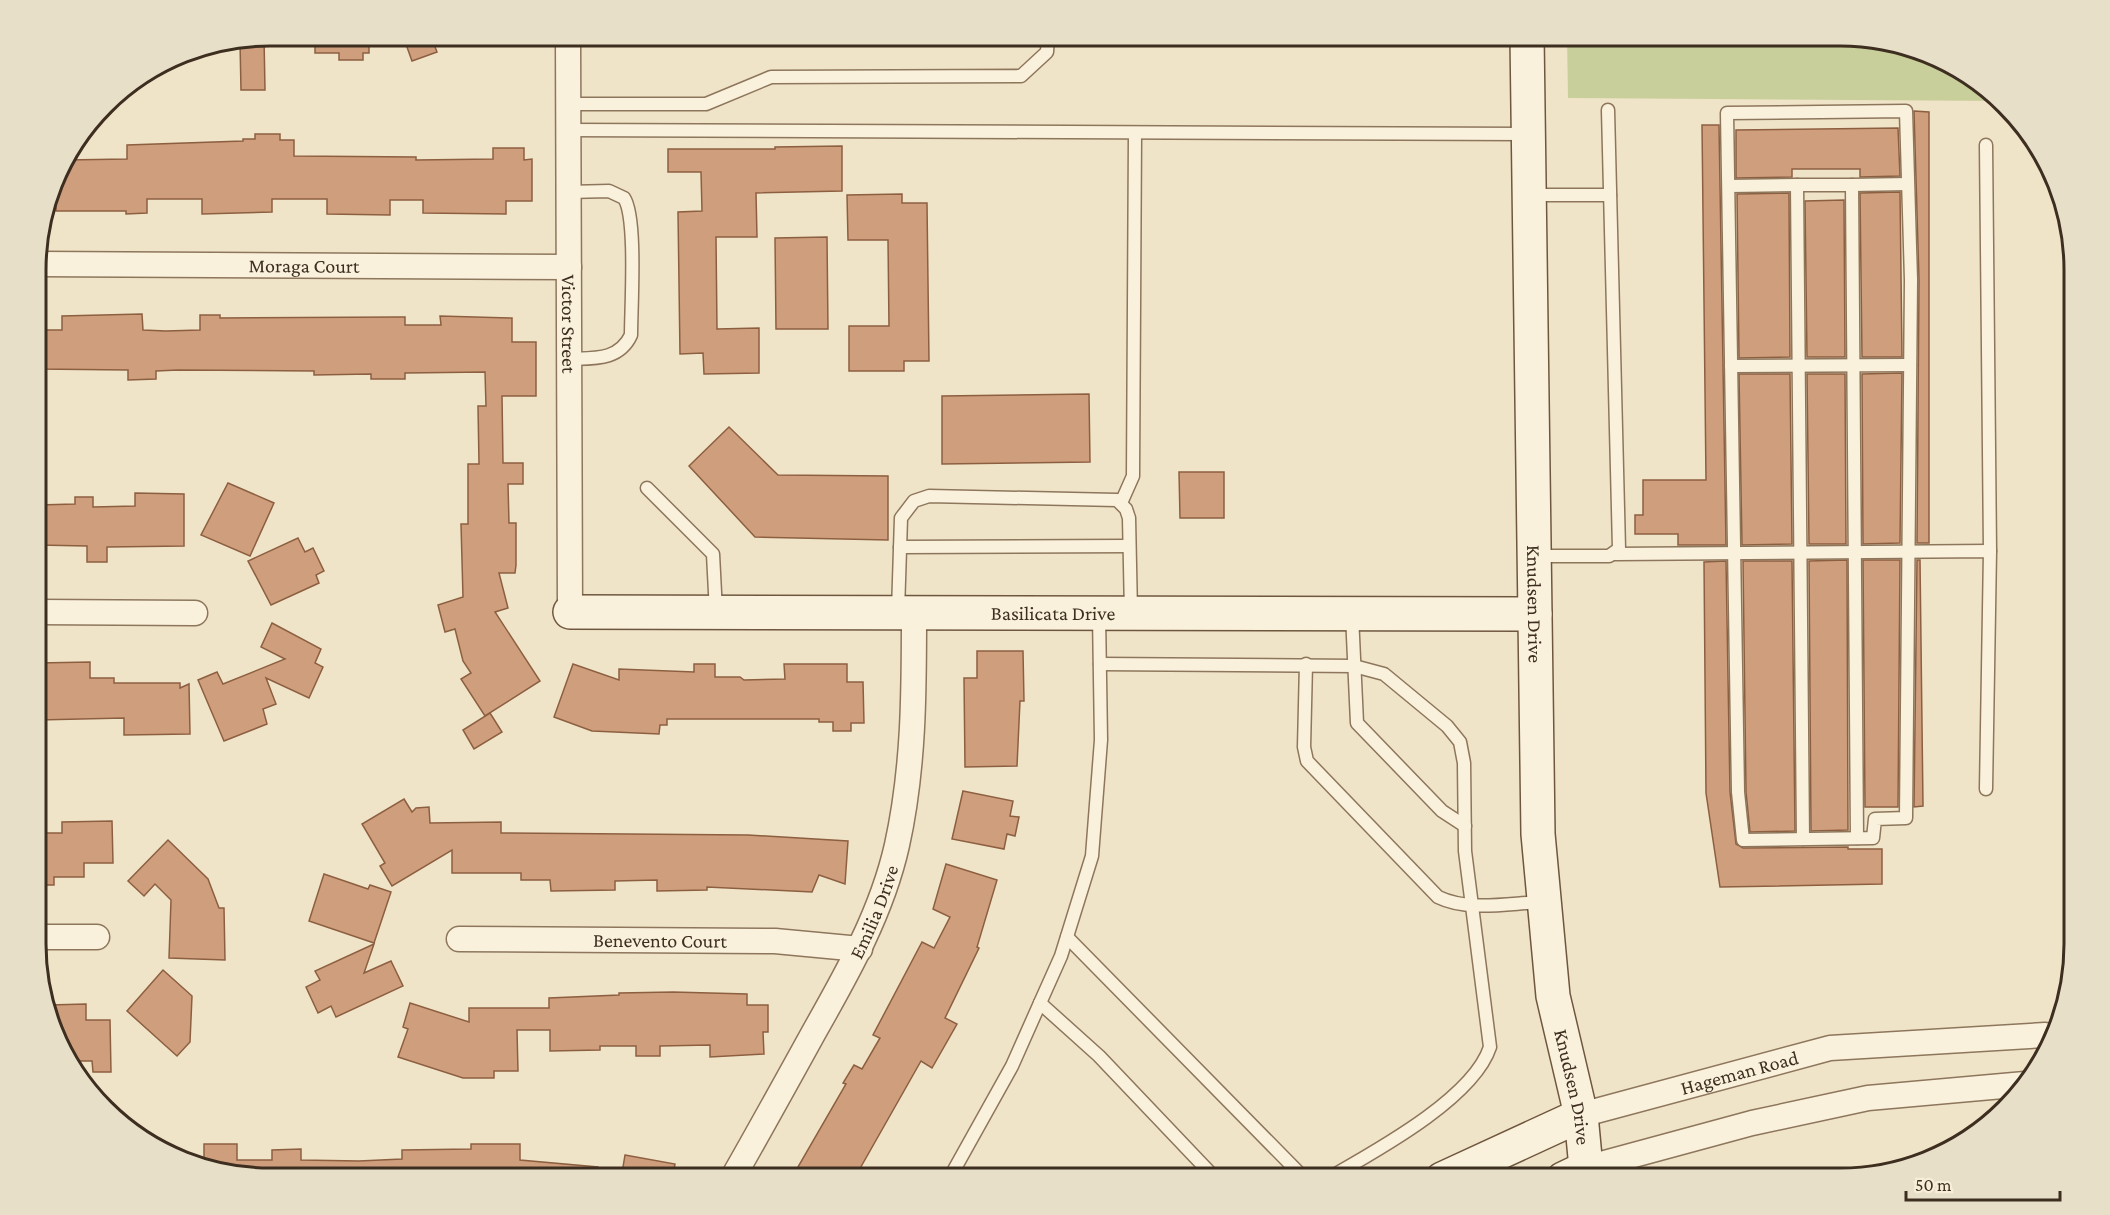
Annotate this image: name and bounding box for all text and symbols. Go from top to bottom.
street label: Moraga Court [248,254,360,277]
street label: Victor Street [558,275,580,374]
street label: Knudsen Drive [1523,545,1547,663]
street label: Basilicata Drive [991,602,1115,624]
street label: Emilia Drive [845,862,902,962]
street label: Benevento Court [593,929,727,952]
street label: Knudsen Drive [1550,1027,1595,1146]
street label: Hageman Road [1678,1046,1801,1099]
scale bar [1906,1164,2060,1202]
text: 50 m [1915,1175,1952,1195]

